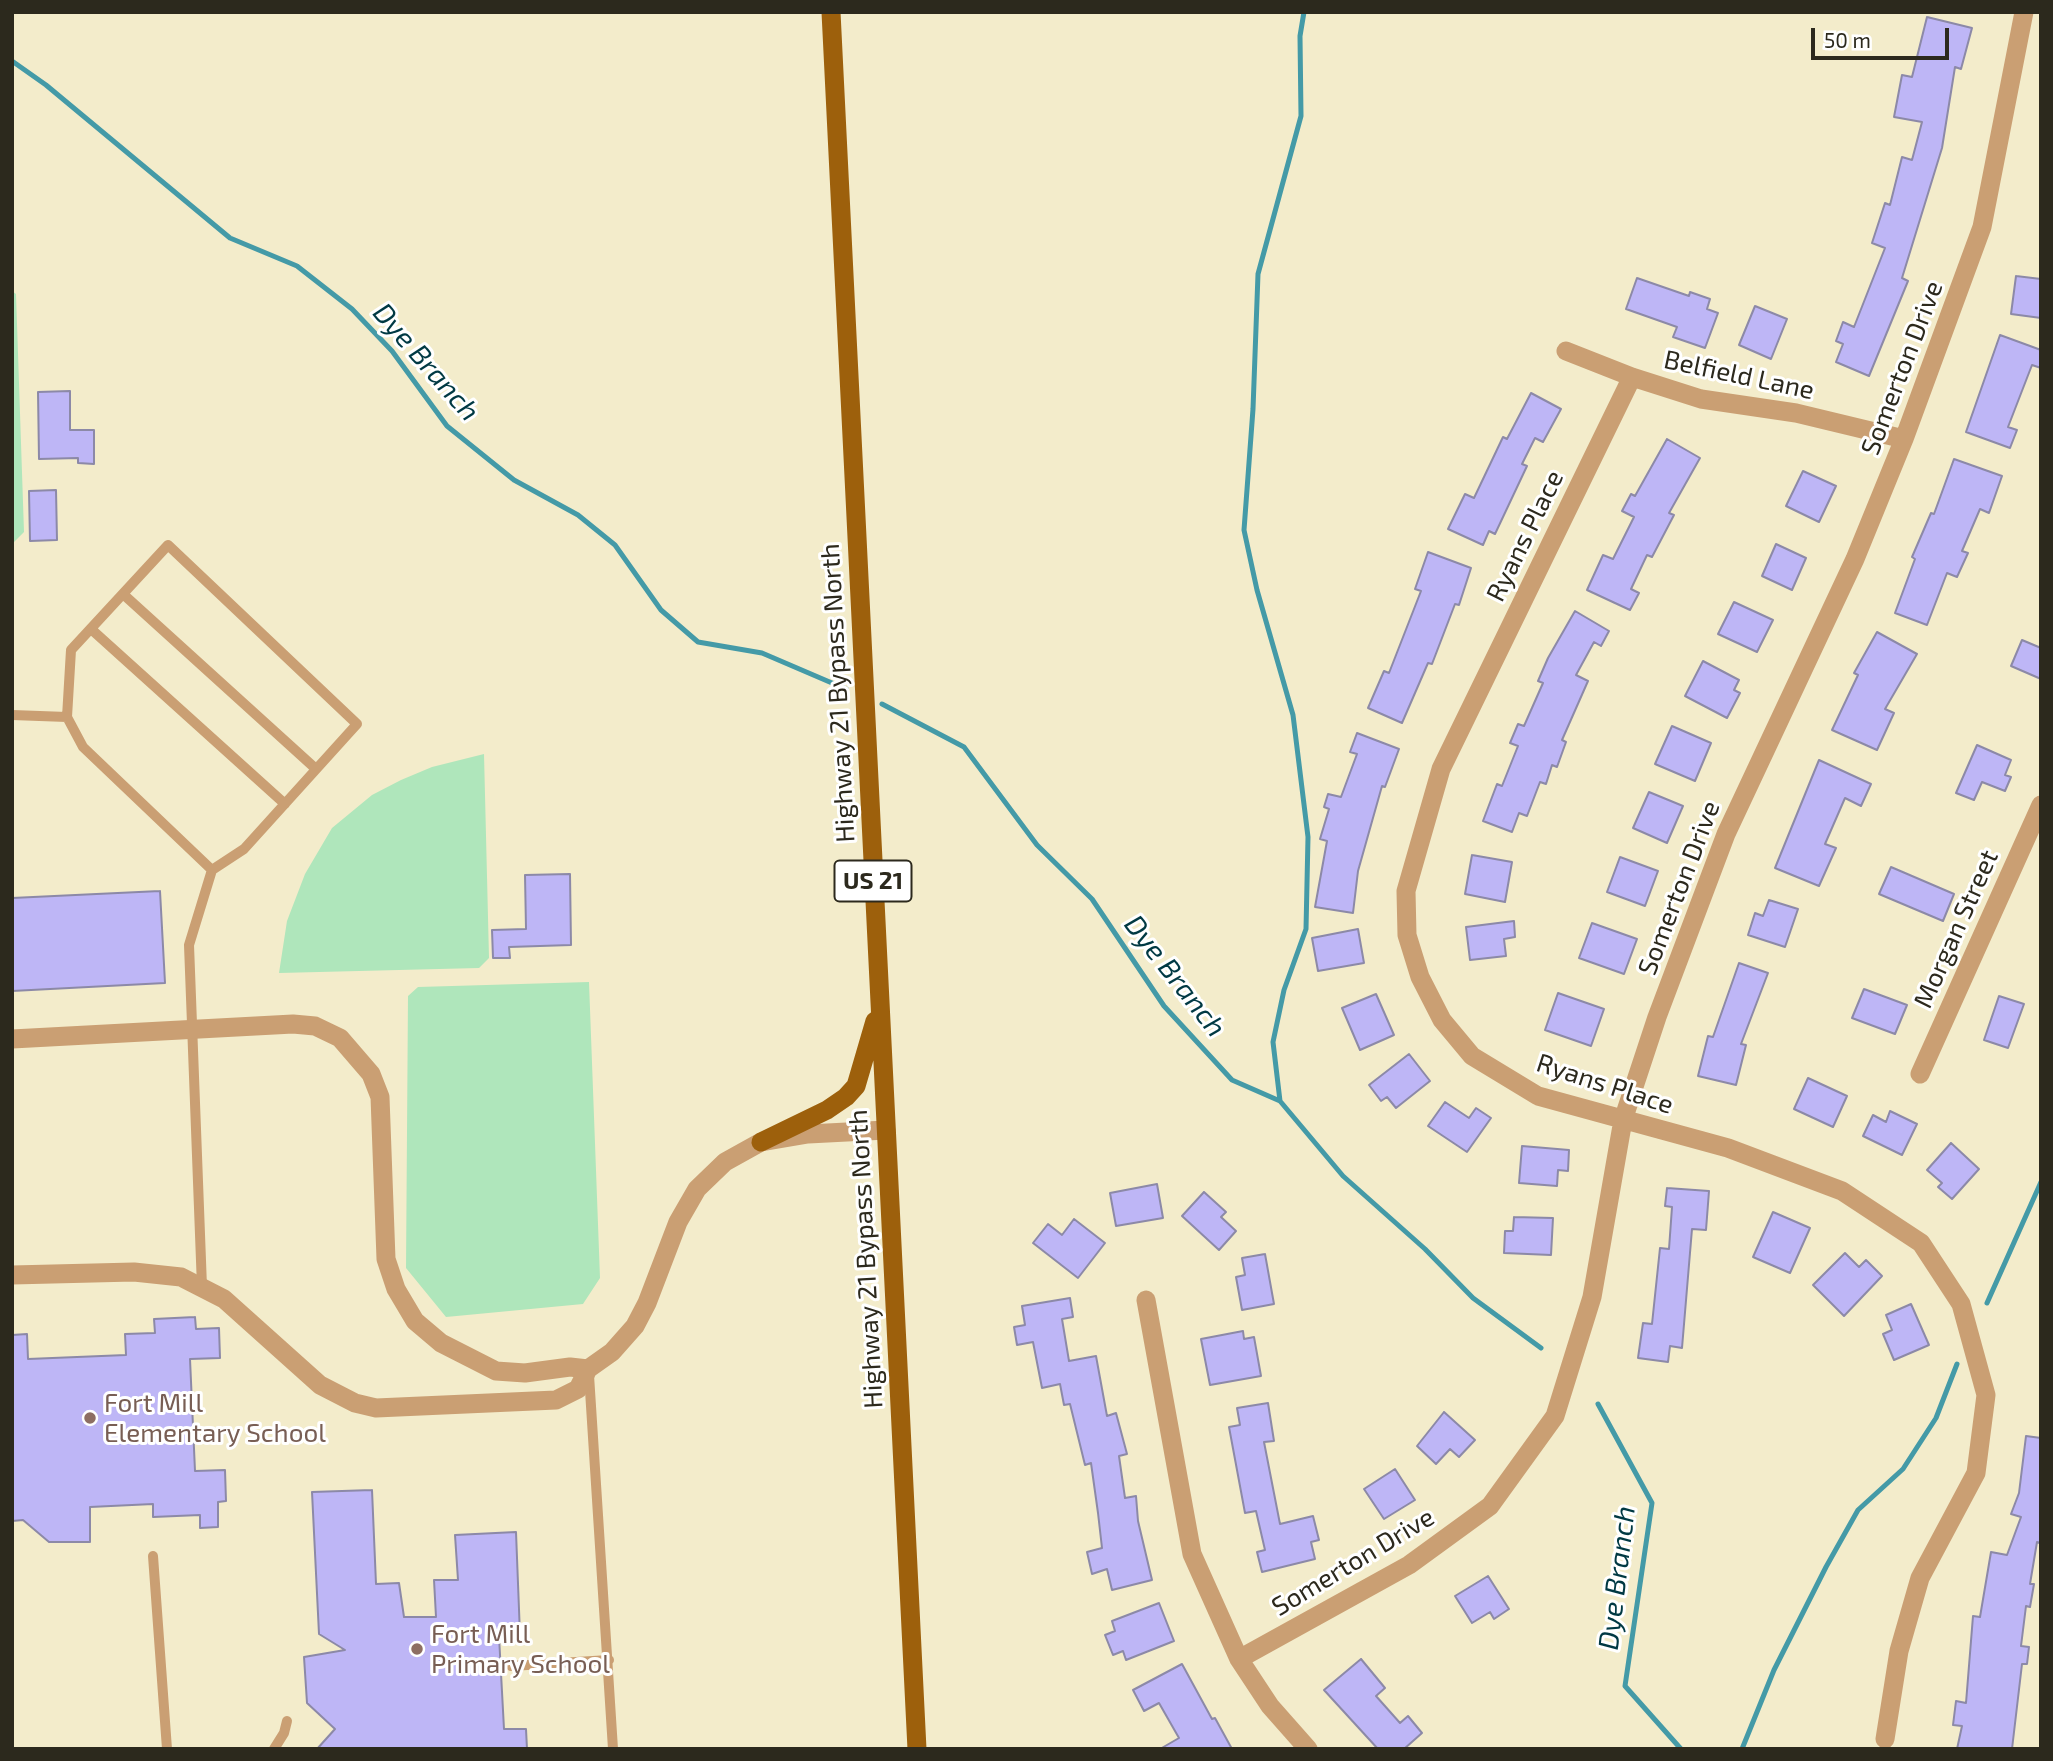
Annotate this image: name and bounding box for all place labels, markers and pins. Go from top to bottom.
place label: Fort Mill Elementary School [104,1387,326,1448]
marker: Fort Mill Elementary School [82,1410,98,1426]
place label: Fort Mill Primary School [431,1618,610,1680]
marker: Fort Mill Primary School [409,1641,425,1657]

